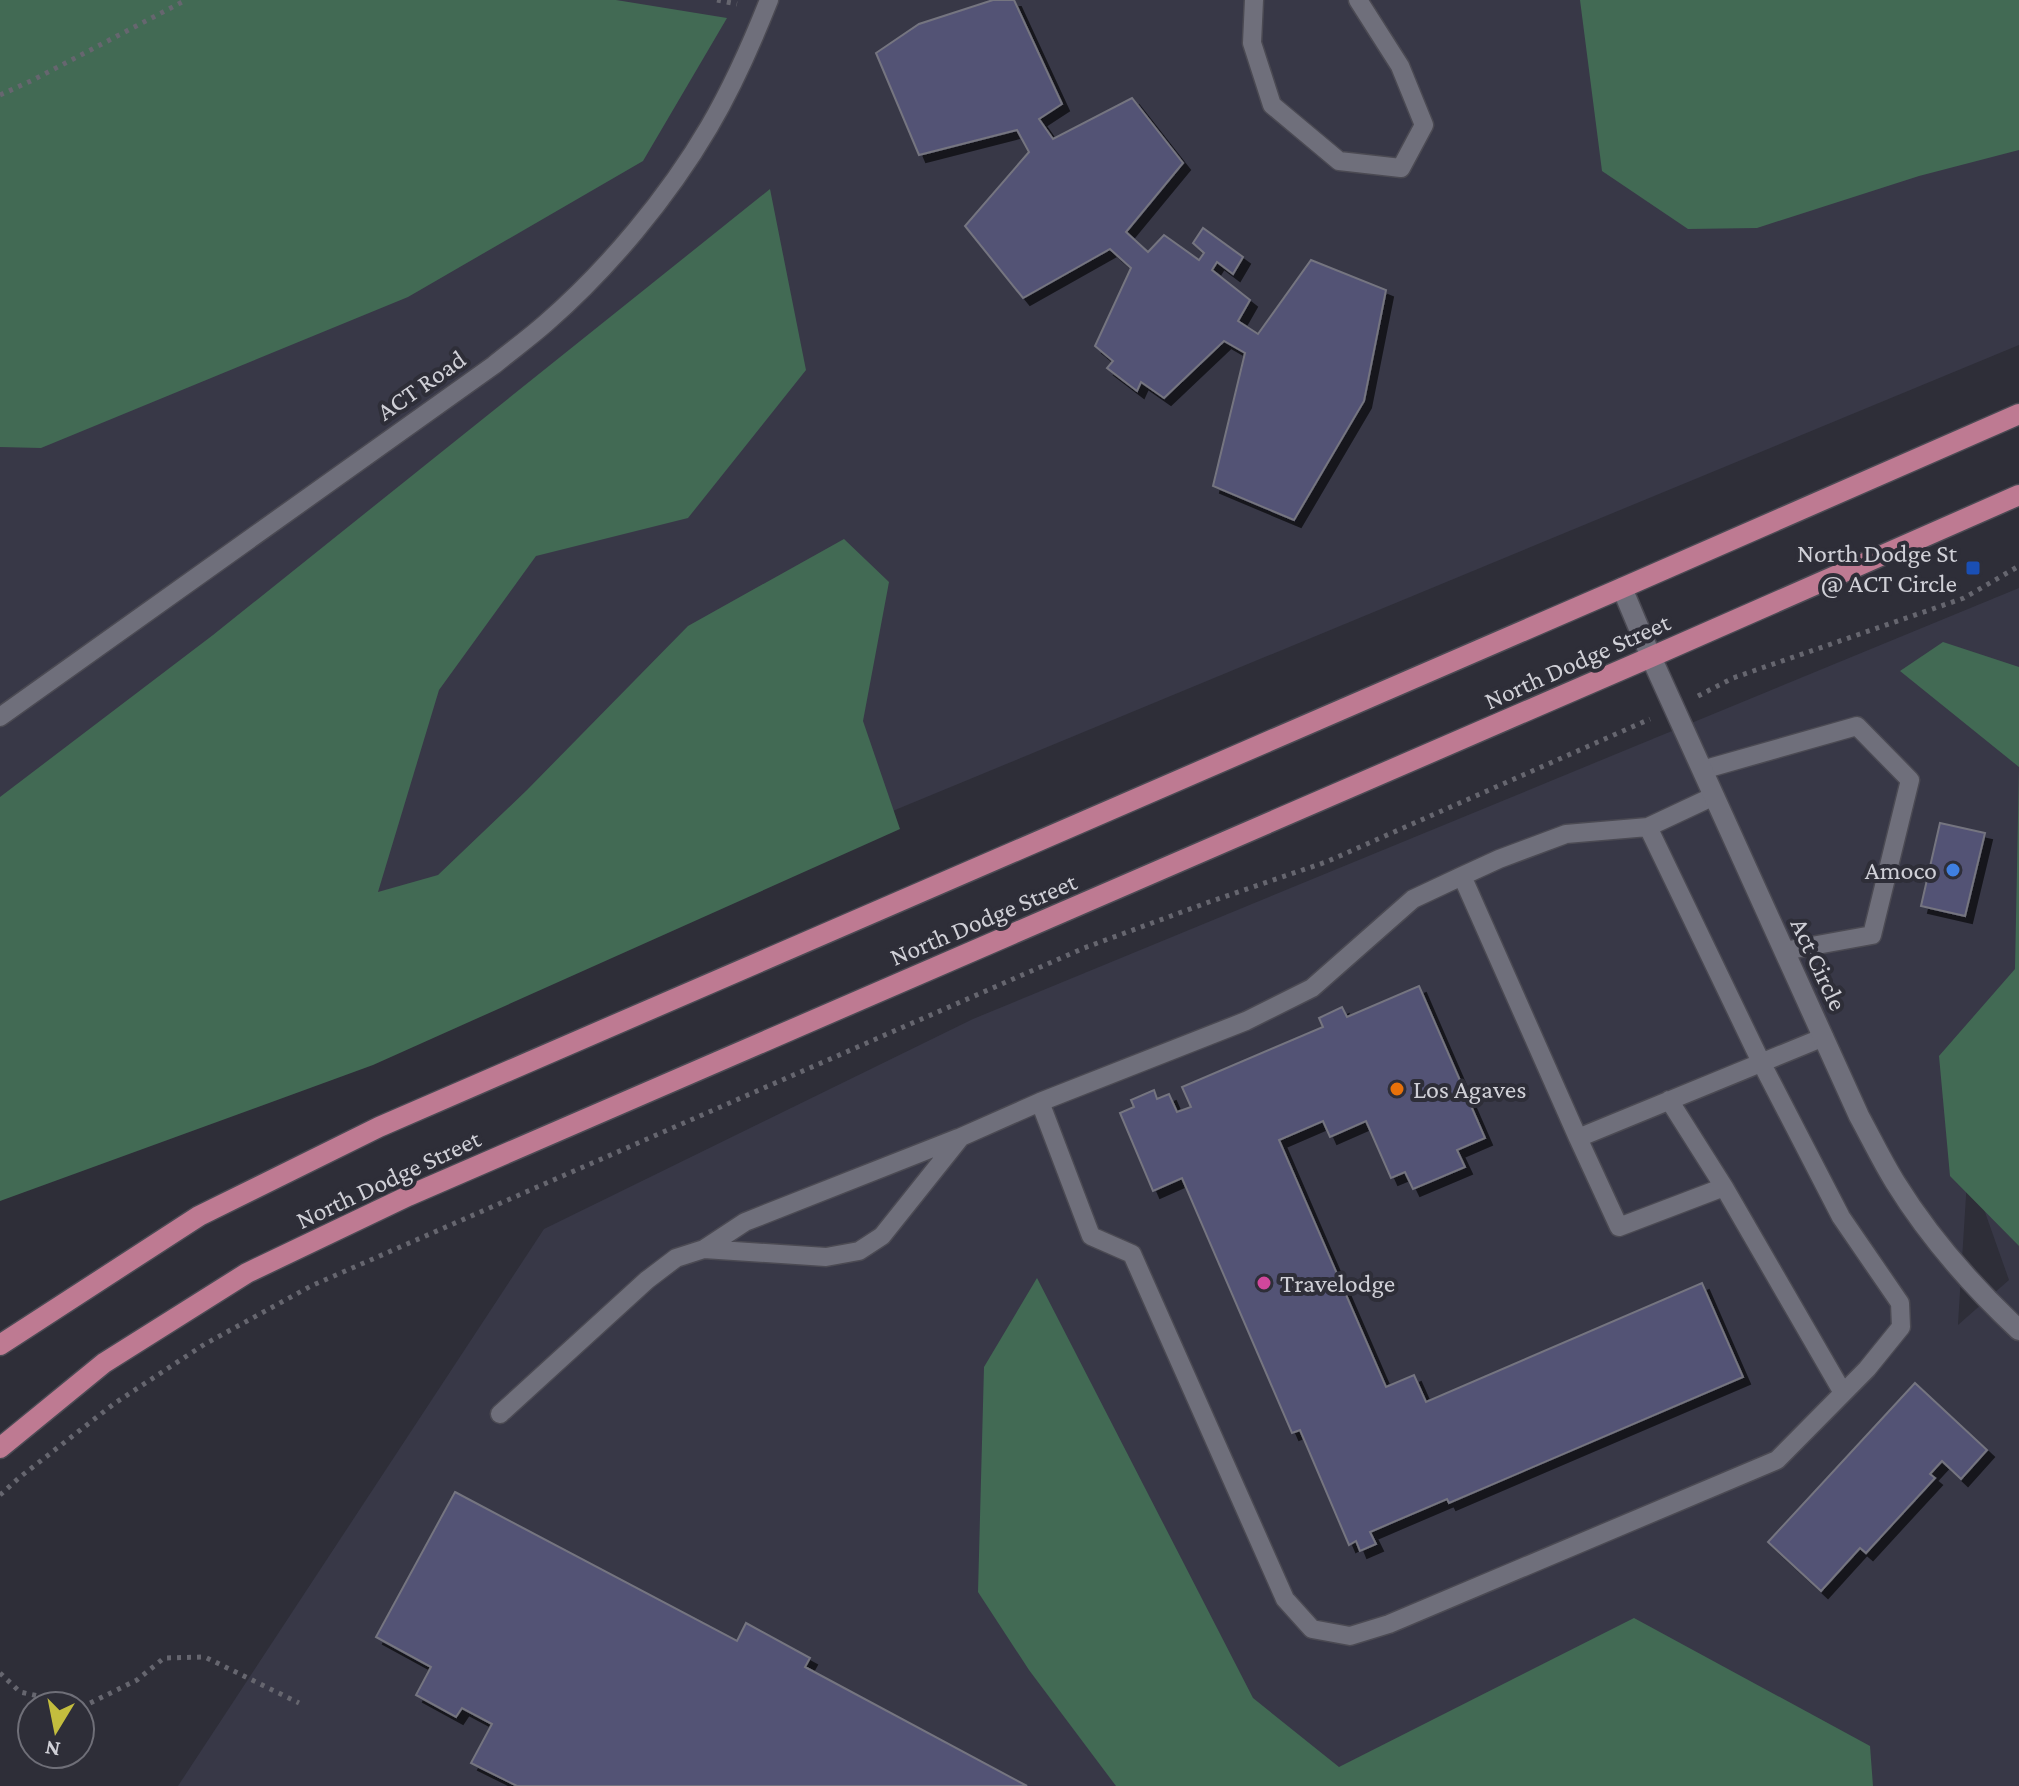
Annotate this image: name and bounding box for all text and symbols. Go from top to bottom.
street label: ACT Road [371,344,472,426]
place label: North Dodge St @ ACT Circle [1797,539,1957,598]
marker: North Dodge St @ ACT Circle [1964,559,1982,577]
street label: North Dodge Street [1480,607,1675,715]
place label: Amoco [1865,856,1937,885]
marker: Amoco [1944,861,1962,879]
street label: North Dodge Street [885,867,1081,972]
street label: Act Circle [1785,913,1853,1015]
place label: Los Agaves [1413,1075,1526,1104]
marker: Los Agaves [1388,1080,1406,1098]
street label: North Dodge Street [291,1124,485,1235]
place label: Travelodge [1280,1269,1395,1298]
marker: Travelodge [1255,1274,1273,1292]
north arrow [16,1690,96,1770]
text: N [43,1736,62,1763]

